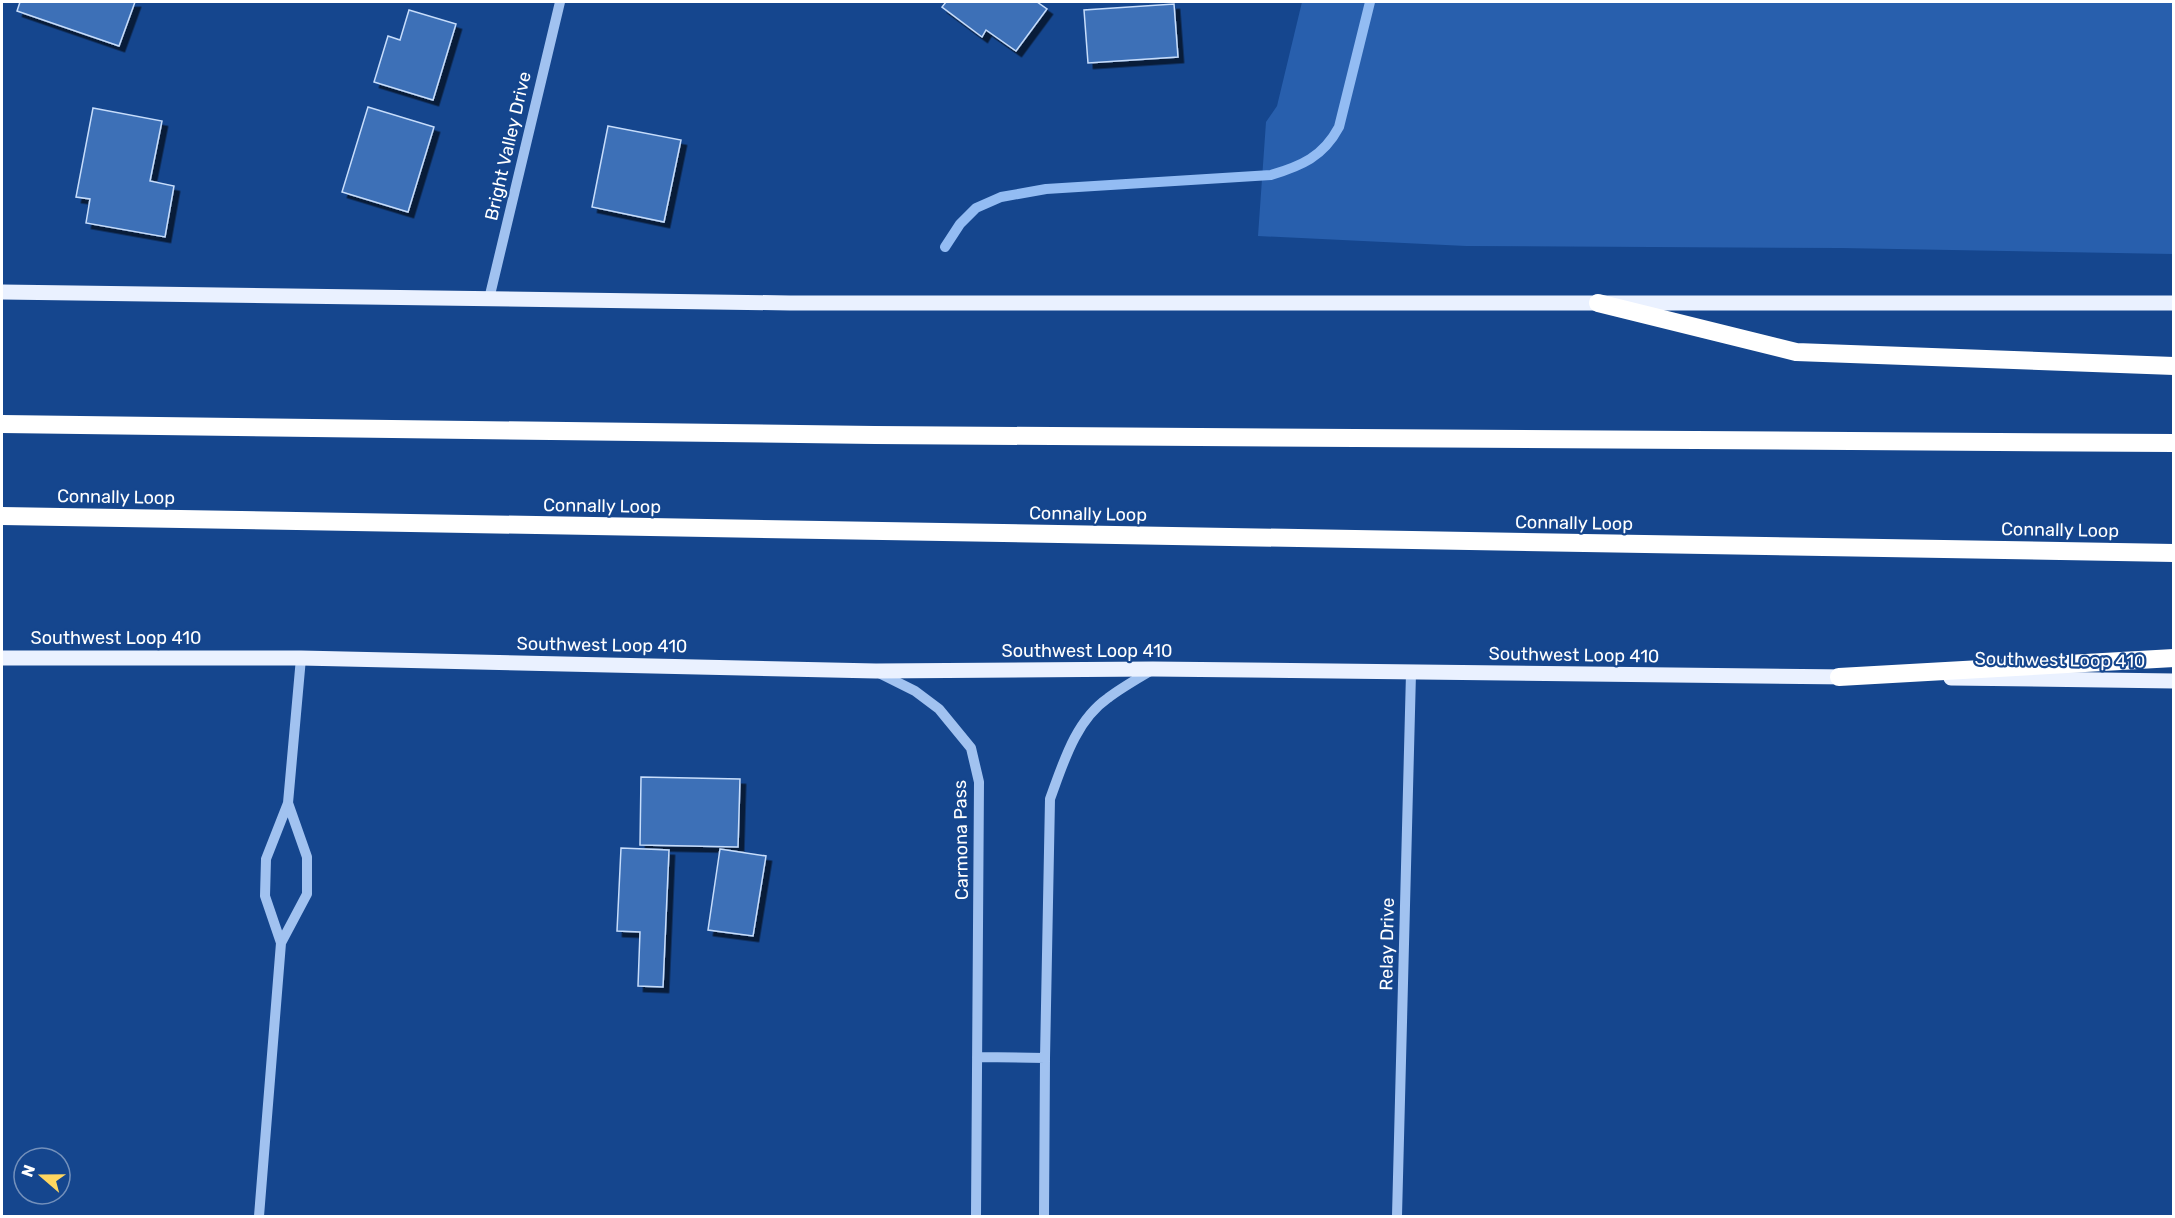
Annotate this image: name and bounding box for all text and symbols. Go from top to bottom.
street label: Bright Valley Drive [480,69,536,223]
street label: Connally Loop [57,485,175,509]
street label: Connally Loop [543,494,661,518]
street label: Connally Loop [1029,502,1147,526]
street label: Connally Loop [1515,511,1633,535]
street label: Connally Loop [2001,518,2119,542]
street label: Southwest Loop 410 [31,627,201,649]
street label: Southwest Loop 410 [516,633,688,657]
street label: Southwest Loop 410 [1002,640,1172,662]
street label: Southwest Loop 410 [1488,643,1660,667]
street label: Southwest Loop 410 [1974,648,2146,672]
street label: Carmona Pass [949,780,973,900]
street label: Relay Drive [1375,897,1399,991]
north arrow [12,1146,72,1206]
text: N [17,1162,39,1180]

